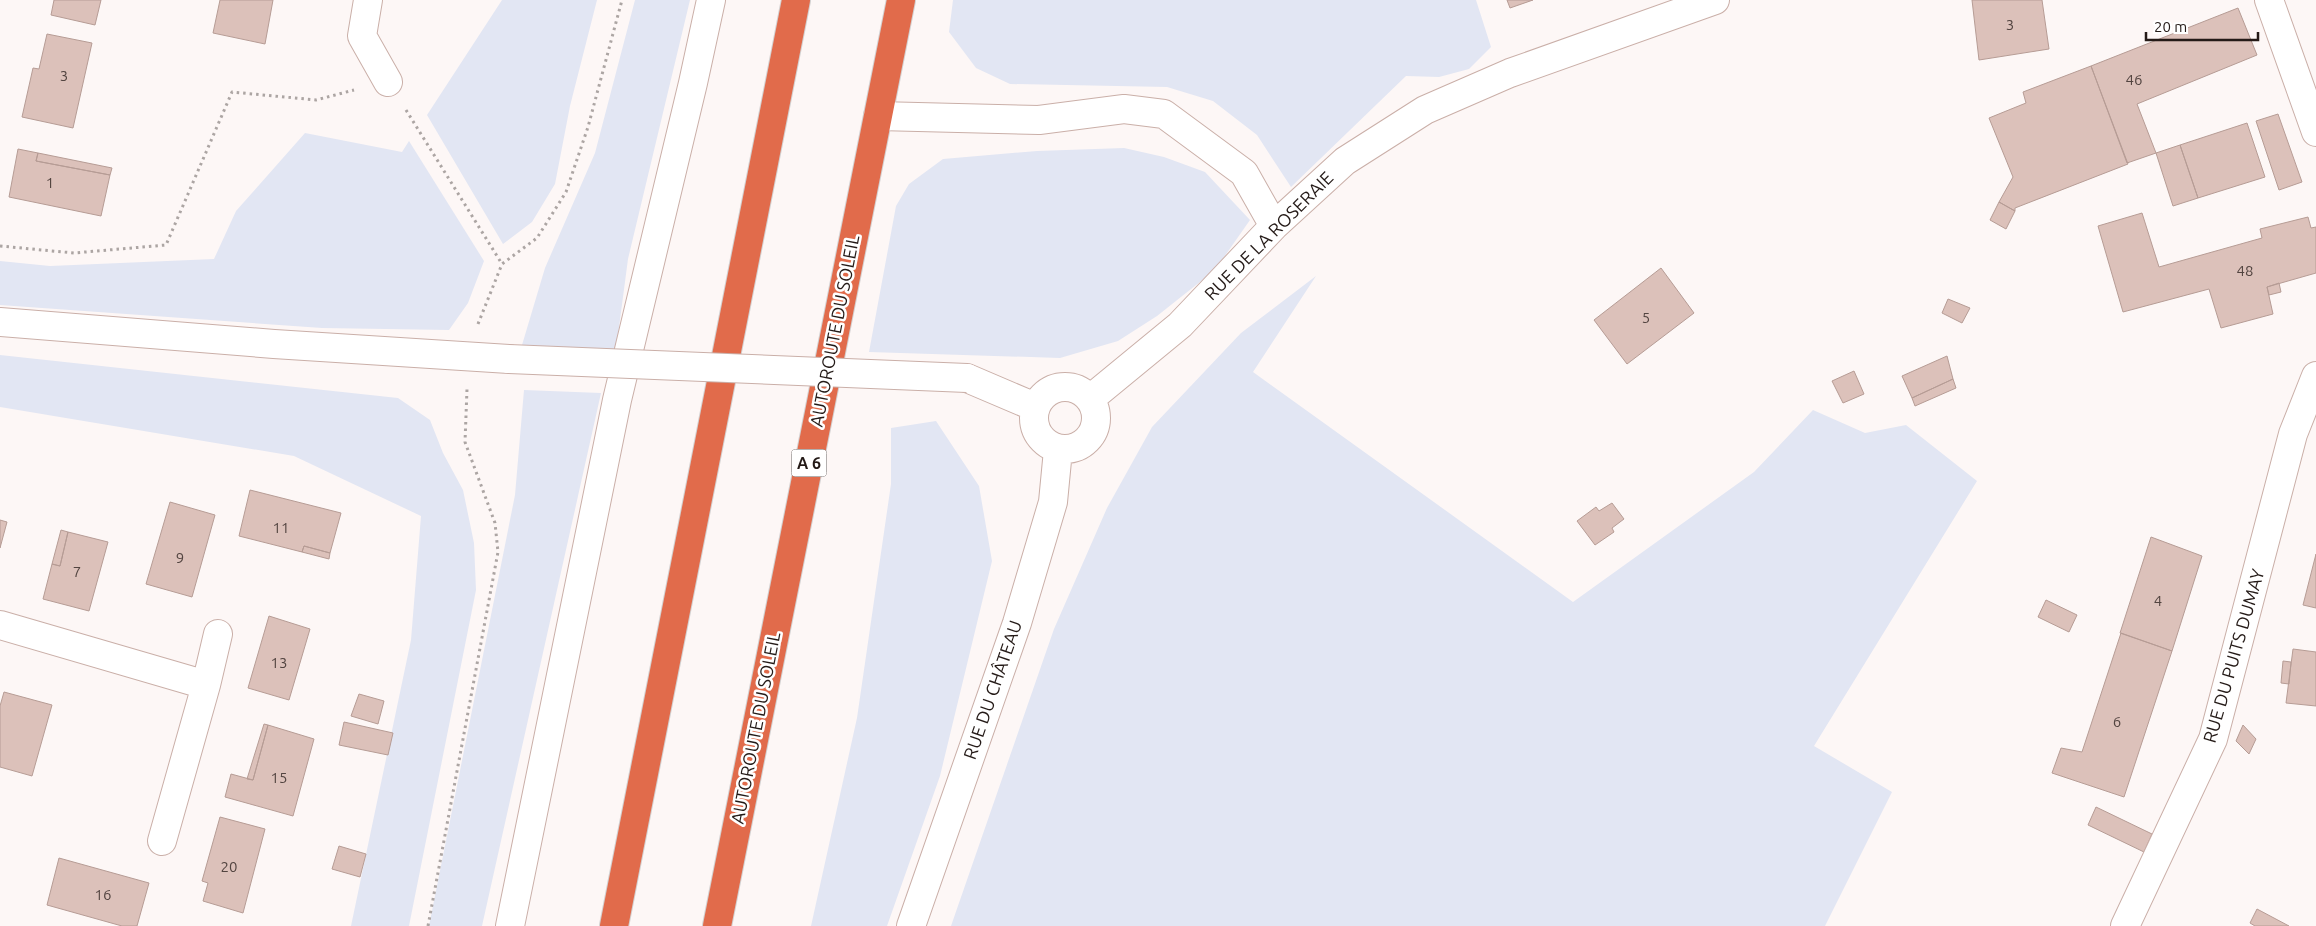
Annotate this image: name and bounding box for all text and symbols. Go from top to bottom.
scale bar [2146,10,2258,42]
house number: 3 [2006,16,2014,33]
text: 20 m [2154,18,2187,35]
house number: 3 [60,67,68,84]
house number: 46 [2126,71,2142,88]
street label: RUE DE LA ROSERAIE [1200,167,1337,304]
house number: 1 [46,174,54,191]
street label: AUTOROUTE DU SOLEIL [806,233,862,428]
house number: 48 [2237,262,2253,279]
house number: 5 [1642,309,1650,326]
road number: A 6 [792,449,826,476]
house number: 11 [273,519,289,536]
house number: 9 [176,549,184,566]
house number: 7 [73,563,81,580]
street label: RUE DU PUITS DUMAY [2199,566,2268,745]
house number: 4 [2154,592,2162,609]
street label: RUE DU CHÂTEAU [958,617,1025,762]
street label: AUTOROUTE DU SOLEIL [727,630,783,825]
house number: 13 [271,654,287,671]
house number: 6 [2113,713,2121,730]
house number: 15 [271,769,287,786]
house number: 20 [221,858,237,875]
house number: 16 [95,886,111,903]

